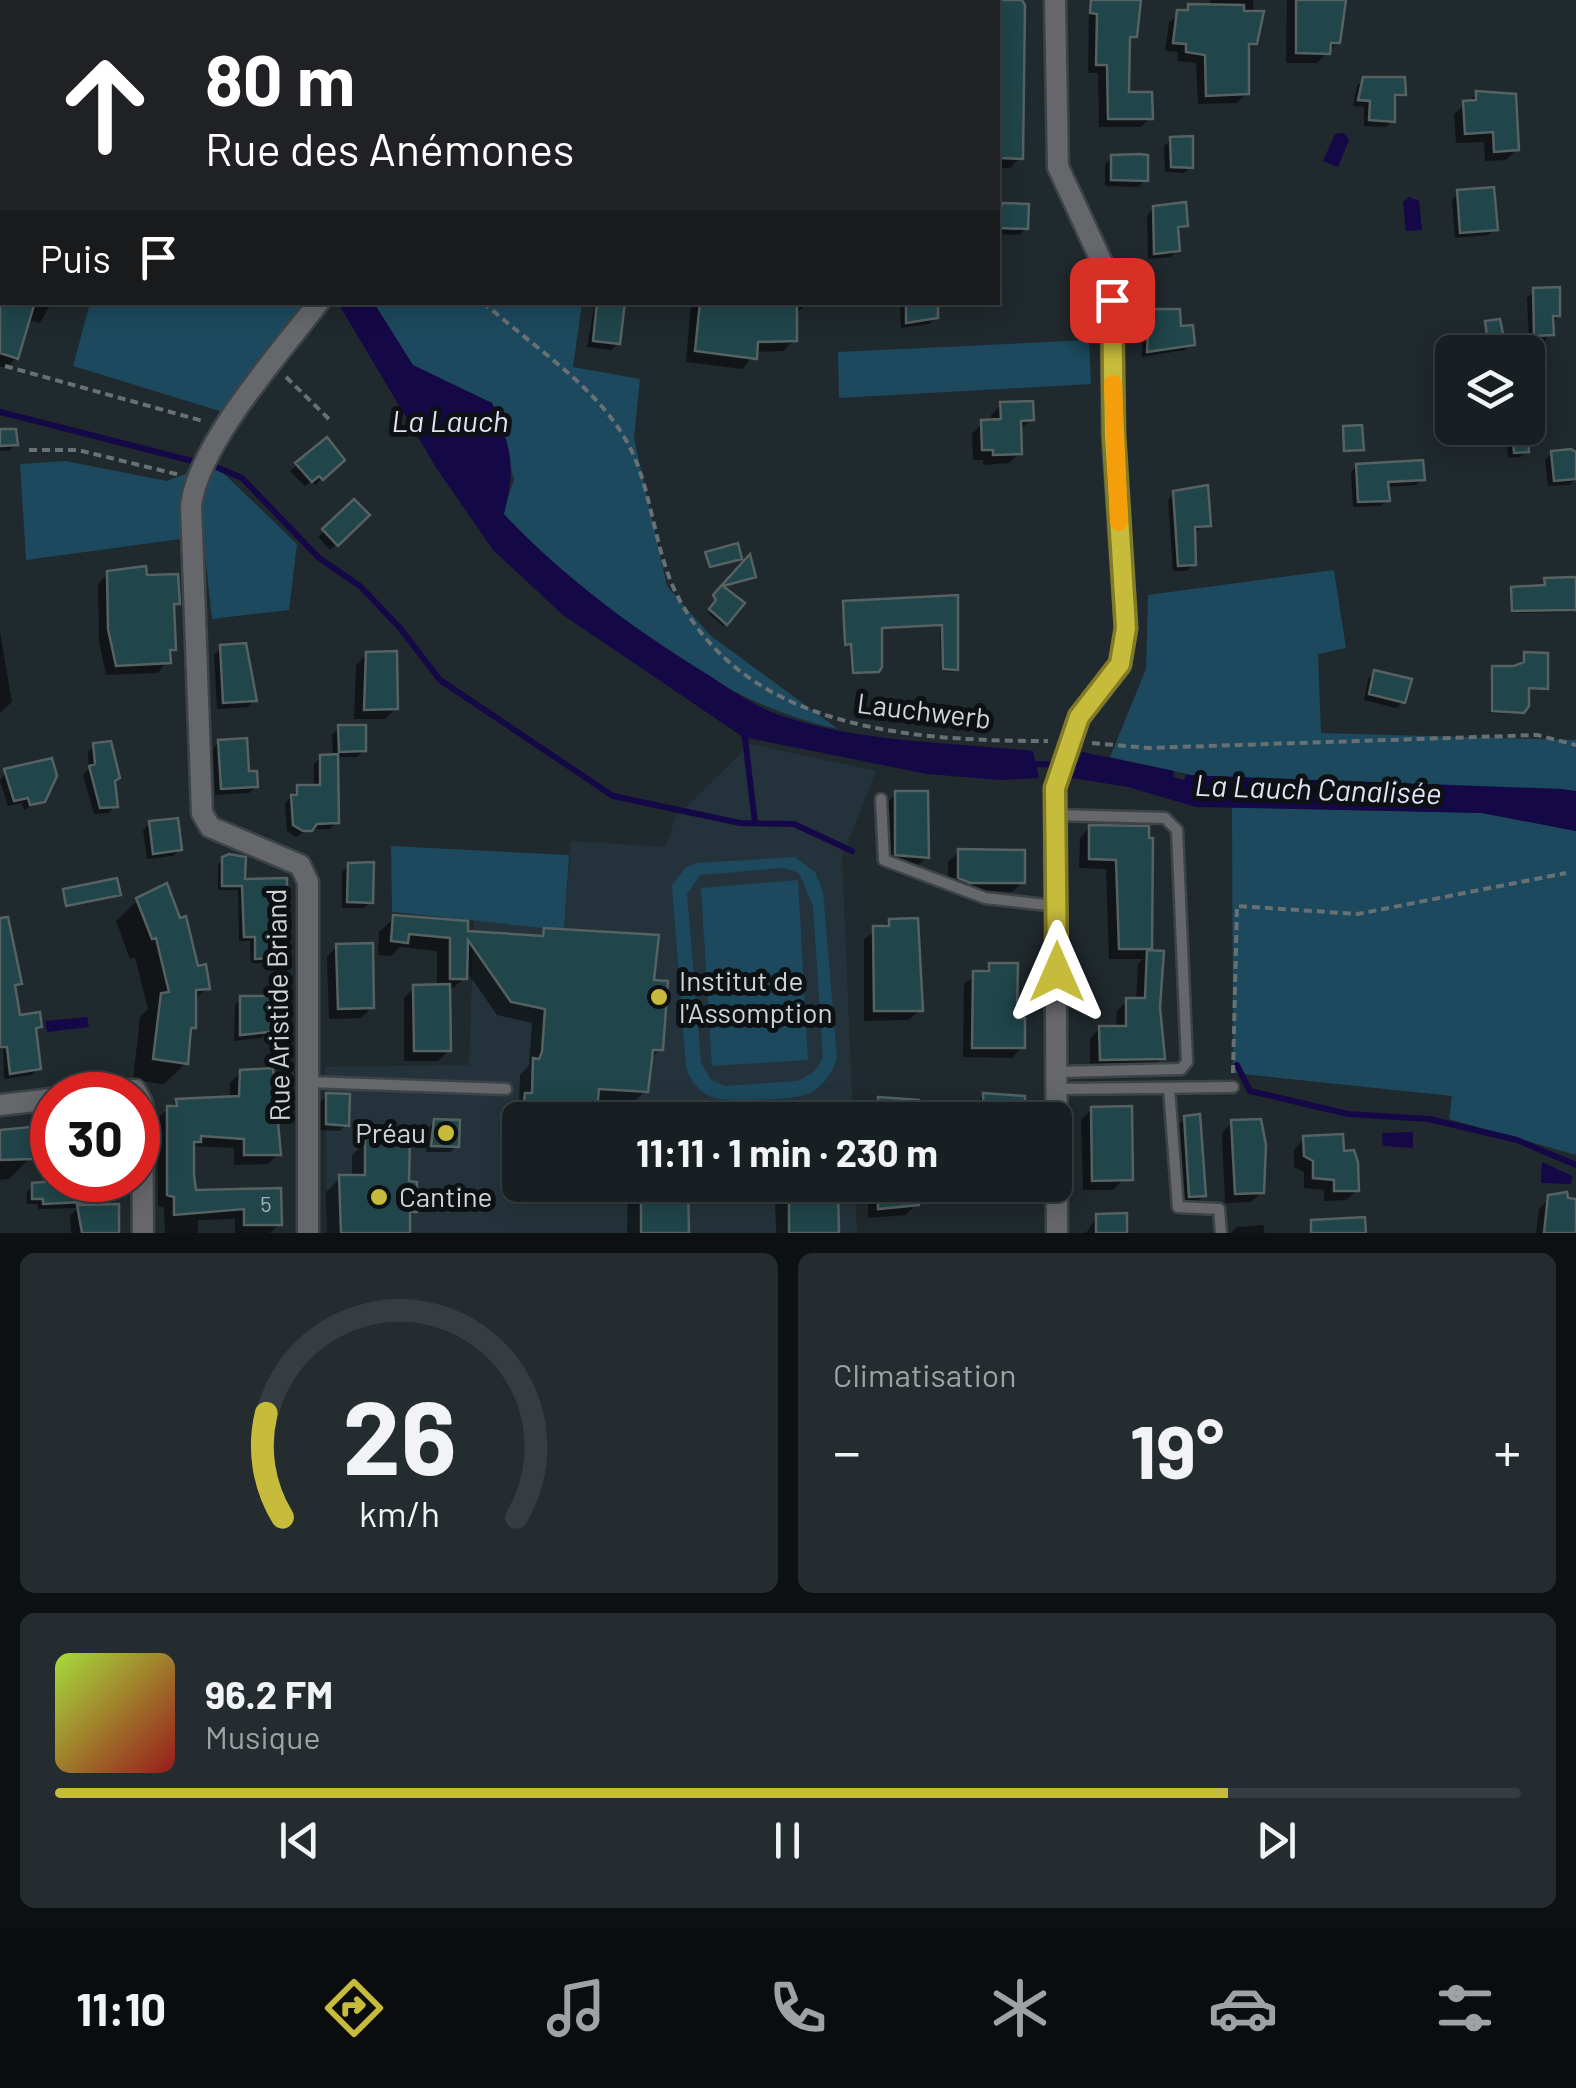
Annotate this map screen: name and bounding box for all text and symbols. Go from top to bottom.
text: 80 m [205,36,355,120]
icon: ahead [40,40,170,170]
text: Rue des Anémones [205,121,574,175]
icon: arrive [131,230,186,285]
text: Puis [40,235,111,281]
pin [1070,258,1155,343]
icon: arrive [1085,273,1140,328]
map controls [1435,335,1545,445]
button: layers [1435,335,1545,445]
water label: La Lauch [391,402,509,438]
street label: Lauchwerb [855,685,993,735]
water label: La Lauch Canalisée [1194,766,1442,810]
street label: Rue Aristide Briand [258,888,296,1122]
position arrow [1005,920,1109,1024]
place label: Institut de l'Assomption [679,963,833,1029]
marker: Institut de l'Assomption [648,986,670,1008]
speed limit sign: 30 [30,1072,160,1202]
place label: Préau [355,1115,426,1149]
marker: Préau [435,1122,457,1144]
text: 11:11 · 1 min · 230 m [636,1129,938,1175]
place label: Cantine [399,1179,492,1213]
marker: Cantine [368,1186,390,1208]
house number: 5 [260,1190,272,1216]
text: Climatisation [833,1355,1017,1393]
text: 26 [342,1371,456,1496]
text: 19° [1130,1404,1224,1494]
text: − [833,1417,861,1483]
text: + [1493,1417,1521,1483]
text: km/h [359,1491,439,1534]
text: 96.2 FM [205,1671,333,1717]
text: Musique [205,1717,320,1755]
icon: previous [272,1813,327,1868]
icon: pause [760,1813,815,1868]
icon: next [1249,1813,1304,1868]
icon: directions [319,1973,389,2043]
icon: music [541,1973,611,2043]
icon: phone [763,1973,833,2043]
icon: climate [985,1973,1055,2043]
icon: car [1208,1973,1278,2043]
icon: filters [1430,1973,1500,2043]
text: 11:10 [76,1981,166,2035]

